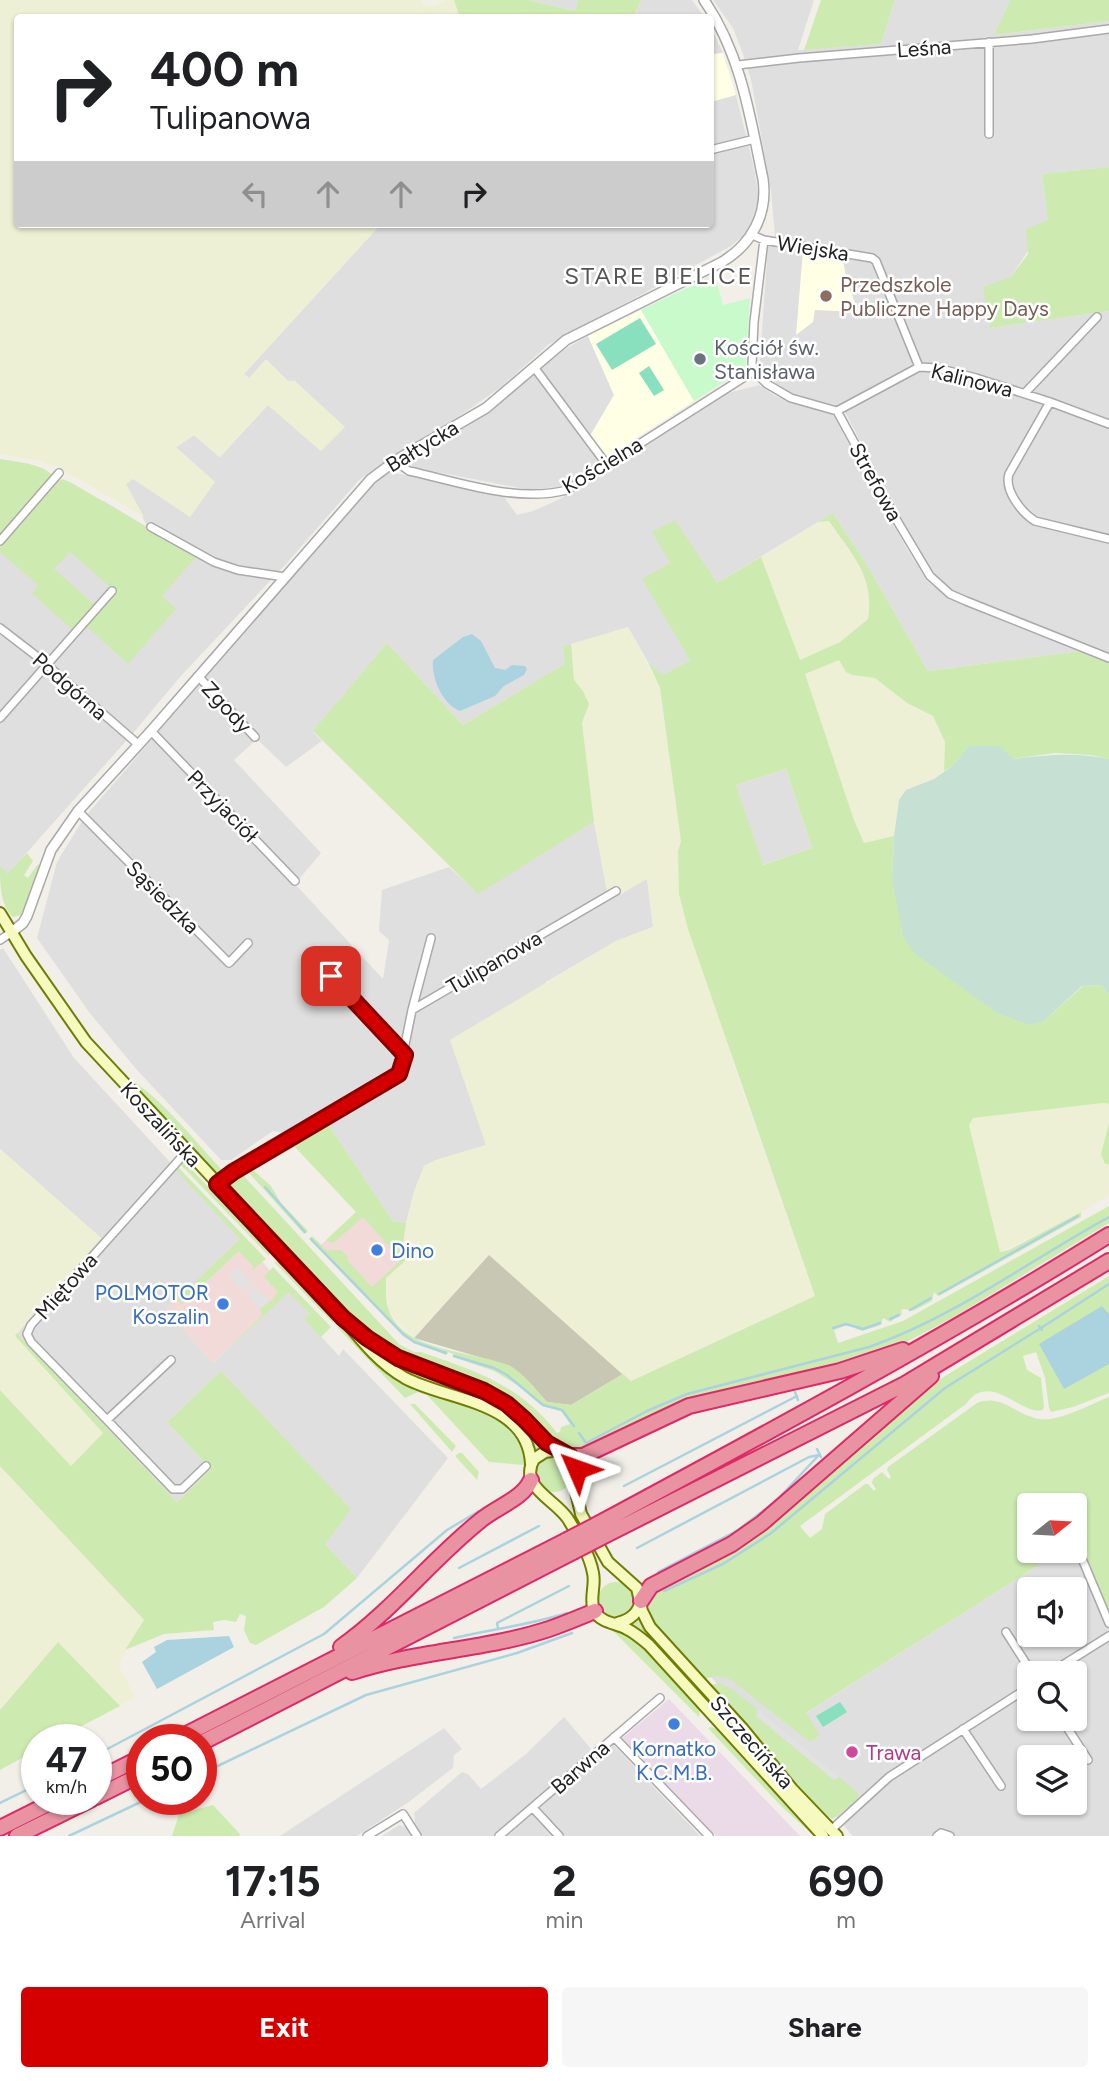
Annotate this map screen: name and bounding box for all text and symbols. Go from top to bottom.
street label: Leśna [896,34,952,62]
text: 400 m [150,39,299,98]
icon: right [35,42,126,133]
text: Tulipanowa [150,99,311,137]
icon: left [236,175,274,213]
icon: ahead [309,175,347,213]
icon: ahead [382,175,420,213]
icon: right [455,175,493,213]
street label: Wiejska [775,230,851,266]
district label: STARE BIELICE [564,261,754,290]
place label: Przedszkole Publiczne Happy Days [840,272,1049,321]
marker: Przedszkole Publiczne Happy Days [818,288,834,304]
place label: Kościół św. Stanisława [714,335,819,384]
marker: Kościół św. Stanisława [692,351,708,367]
street label: Kalinowa [929,358,1015,402]
street label: Bałtycka [381,415,463,477]
street label: Kościelna [557,431,647,499]
street label: Strefowa [844,438,908,526]
street label: Podgórna [28,647,112,725]
street label: Zgody [197,676,257,738]
street label: Przyjaciół [182,765,264,848]
street label: Sąsiedzka [121,855,205,939]
street label: Tulipanowa [442,925,546,999]
pin [301,946,361,1006]
icon: arrive [312,957,350,995]
street label: Koszalińska [115,1076,207,1172]
place label: Dino [391,1238,434,1263]
marker: Dino [369,1242,385,1258]
street label: Miętowa [30,1248,102,1324]
place label: POLMOTOR Koszalin [95,1280,209,1329]
marker: POLMOTOR Koszalin [215,1296,231,1312]
position arrow [540,1432,614,1506]
north arrow [1017,1493,1087,1563]
map controls [1017,1493,1087,1815]
button: sound [1017,1577,1087,1647]
button: search [1017,1661,1087,1731]
street label: Szczecińska [705,1690,799,1794]
marker: Kornatko K.C.M.B. [666,1716,682,1732]
speed limit sign: 50 [126,1724,217,1815]
street label: Barwna [546,1735,614,1799]
place label: Kornatko K.C.M.B. [632,1736,716,1785]
text: 47 [46,1739,87,1781]
place label: Trawa [866,1740,921,1765]
marker: Trawa [844,1744,860,1760]
button: layers [1017,1745,1087,1815]
text: km/h [46,1776,87,1798]
text: 17:15 [225,1856,321,1907]
text: 2 [552,1856,577,1907]
text: 690 [808,1856,884,1907]
text: Arrival [240,1906,305,1934]
text: min [546,1906,583,1934]
text: m [836,1906,856,1934]
button: Exit [21,1987,548,2067]
button: Share [562,1987,1088,2067]

